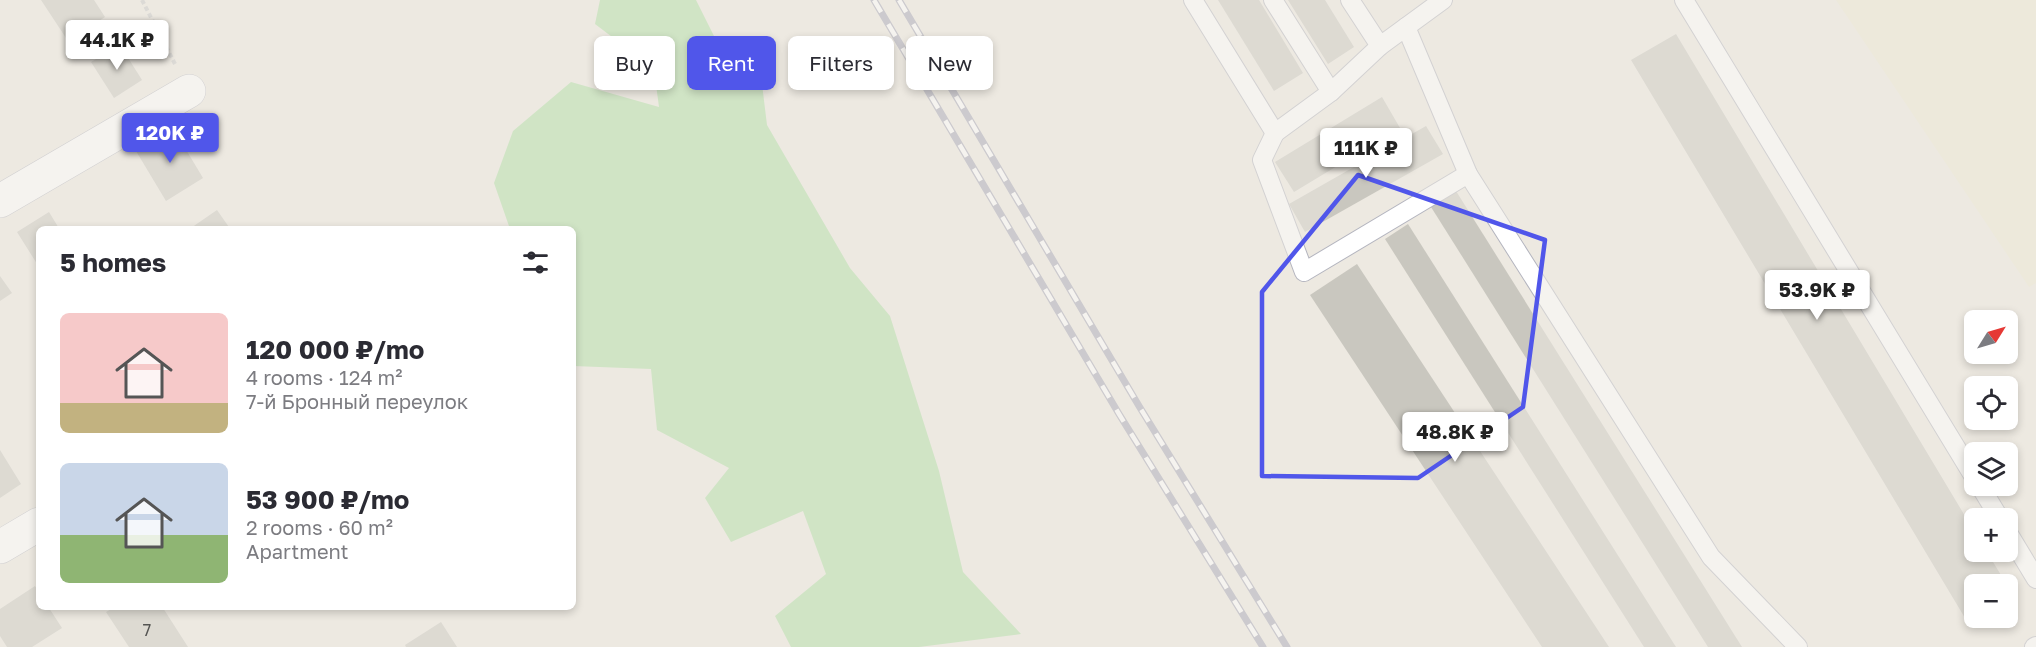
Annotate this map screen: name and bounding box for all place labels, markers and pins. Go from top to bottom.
pin: 44.1K ₽ [62,20,172,71]
pin: 120K ₽ [121,113,219,164]
pin: 111K ₽ [1317,128,1415,179]
pin: 53.9K ₽ [1762,270,1872,321]
pin: 48.8K ₽ [1400,412,1510,463]

